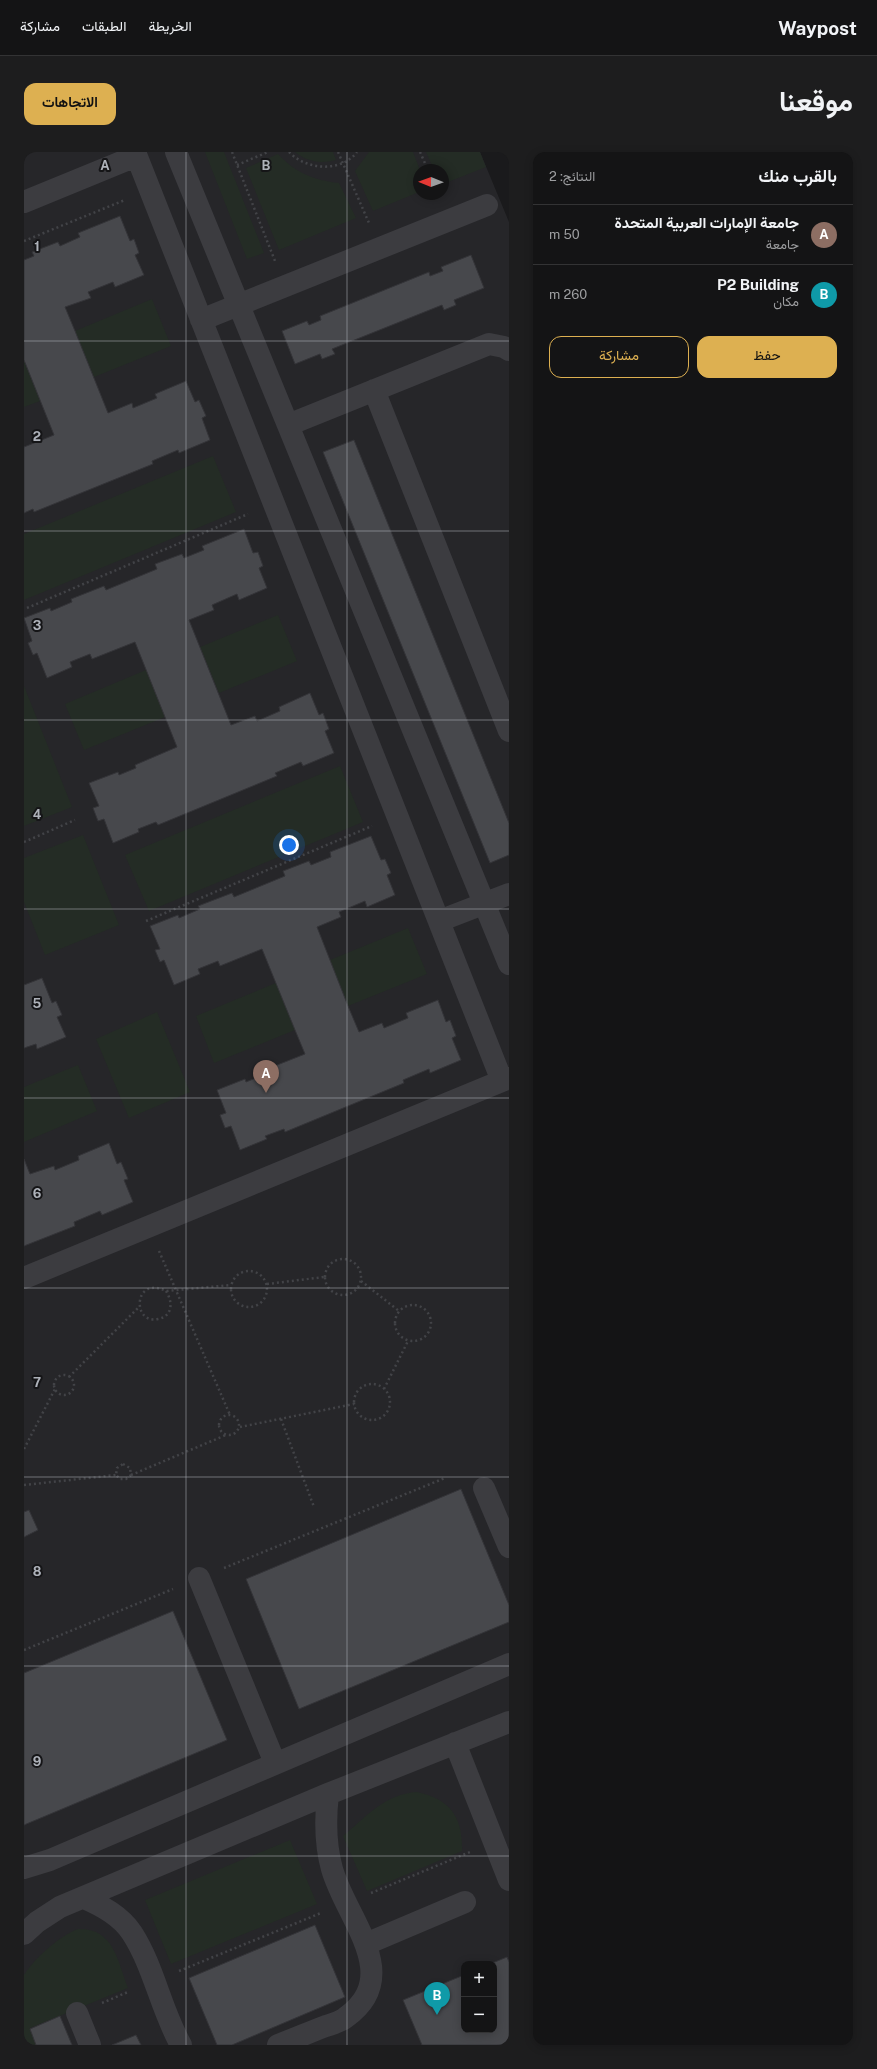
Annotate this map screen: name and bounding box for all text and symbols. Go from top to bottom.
text: Waypost [778,17,857,39]
text: مشاركة [20,18,60,34]
text: الطبقات [82,18,126,34]
text: الخريطة [148,18,192,34]
button: الاتجاهات [24,83,116,125]
text: موقعنا [779,84,853,117]
text: A [100,158,110,173]
text: B [262,158,271,173]
north arrow [413,164,449,200]
text: بالقرب منك [759,166,837,186]
text: النتائج: 2 [549,169,595,184]
text: جامعة الإمارات العربية المتحدة [615,214,799,231]
text: 50 m [549,227,580,242]
text: A [819,227,829,242]
text: جامعة [766,237,799,252]
text: 1 [34,239,40,254]
text: P2 Building [717,276,799,293]
text: 260 m [549,287,587,302]
text: B [820,287,828,302]
text: مكان [773,294,799,309]
button: مشاركة [549,336,689,378]
button: حفظ [697,336,837,378]
text: 2 [33,429,41,444]
text: 3 [33,618,42,633]
text: 4 [33,807,42,822]
your location [279,835,299,855]
text: 5 [33,996,42,1011]
pin: A [253,1060,279,1093]
text: 6 [33,1186,42,1201]
text: 7 [33,1375,41,1390]
text: 8 [33,1564,42,1579]
text: 9 [33,1754,41,1769]
map controls [461,1961,497,2033]
button: + [461,1961,497,1997]
pin: B [424,1982,450,2015]
button: − [461,1997,497,2033]

